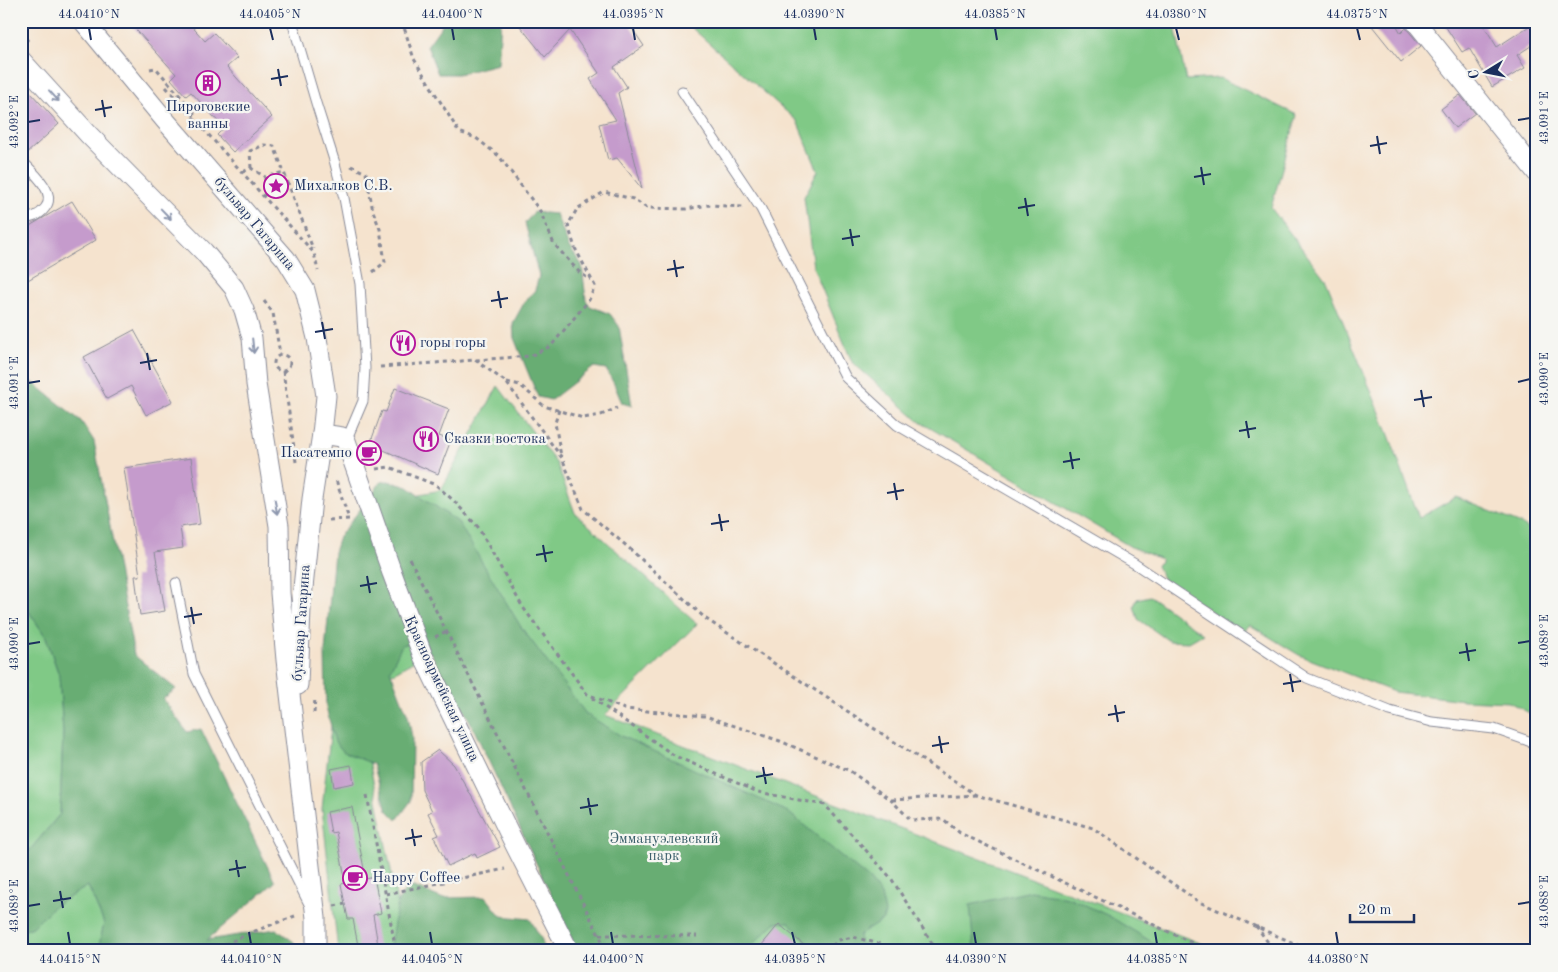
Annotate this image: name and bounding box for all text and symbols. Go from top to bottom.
text: 44.0405°N [239,8,301,21]
text: 44.0395°N [602,8,664,21]
text: 44.0385°N [964,8,1026,21]
text: 44.0375°N [1326,8,1388,21]
text: 44.0410°N [58,9,120,21]
text: 44.0400°N [421,9,483,21]
text: 44.0390°N [783,9,845,21]
text: 44.0380°N [1145,9,1207,21]
north arrow [1460,48,1510,98]
text: С [1466,68,1482,80]
building icon: Пироговские ванны [195,70,221,96]
one-way arrow [48,90,60,103]
text: 43.091°E [1539,91,1551,145]
text: 43.092°E [9,95,21,149]
place label: Пироговские ванны [166,100,250,132]
place icon: Михалков С.В. [263,173,289,199]
street label: бульвар Гагарина [211,174,298,274]
place label: Михалков С.В. [294,179,393,194]
one-way arrow [160,207,172,220]
restaurant icon: горы горы [390,330,416,356]
place label: горы горы [420,336,486,351]
one-way arrow [248,338,257,354]
text: 43.090°E [1539,352,1551,406]
text: 43.091°E [9,356,21,410]
restaurant icon: Сказки востока [413,426,439,452]
place label: Сказки востока [444,432,547,447]
cafe icon: Пасатемпо [356,440,382,466]
place label: Пасатемпо [281,446,352,461]
one-way arrow [271,499,281,515]
street label: бульвар Гагарина [290,564,314,682]
street label: Красноармейская улица [401,614,482,765]
text: 43.089°E [1539,614,1551,668]
text: 43.090°E [9,617,21,671]
park label: Эммануэлевский парк [609,832,719,864]
cafe icon: Happy Coffee [342,865,368,891]
place label: Happy Coffee [372,871,460,886]
text: 43.088°E [1539,875,1551,929]
text: 43.089°E [9,879,21,933]
scale bar [1350,892,1414,924]
text: 20 m [1358,903,1392,918]
text: 44.0415°N [39,953,101,966]
text: 44.0405°N [401,953,463,966]
text: 44.0395°N [764,953,826,966]
text: 44.0385°N [1126,953,1188,966]
text: 44.0410°N [220,954,282,966]
text: 44.0400°N [582,954,644,966]
text: 44.0390°N [945,954,1007,966]
text: 44.0380°N [1307,954,1369,966]

